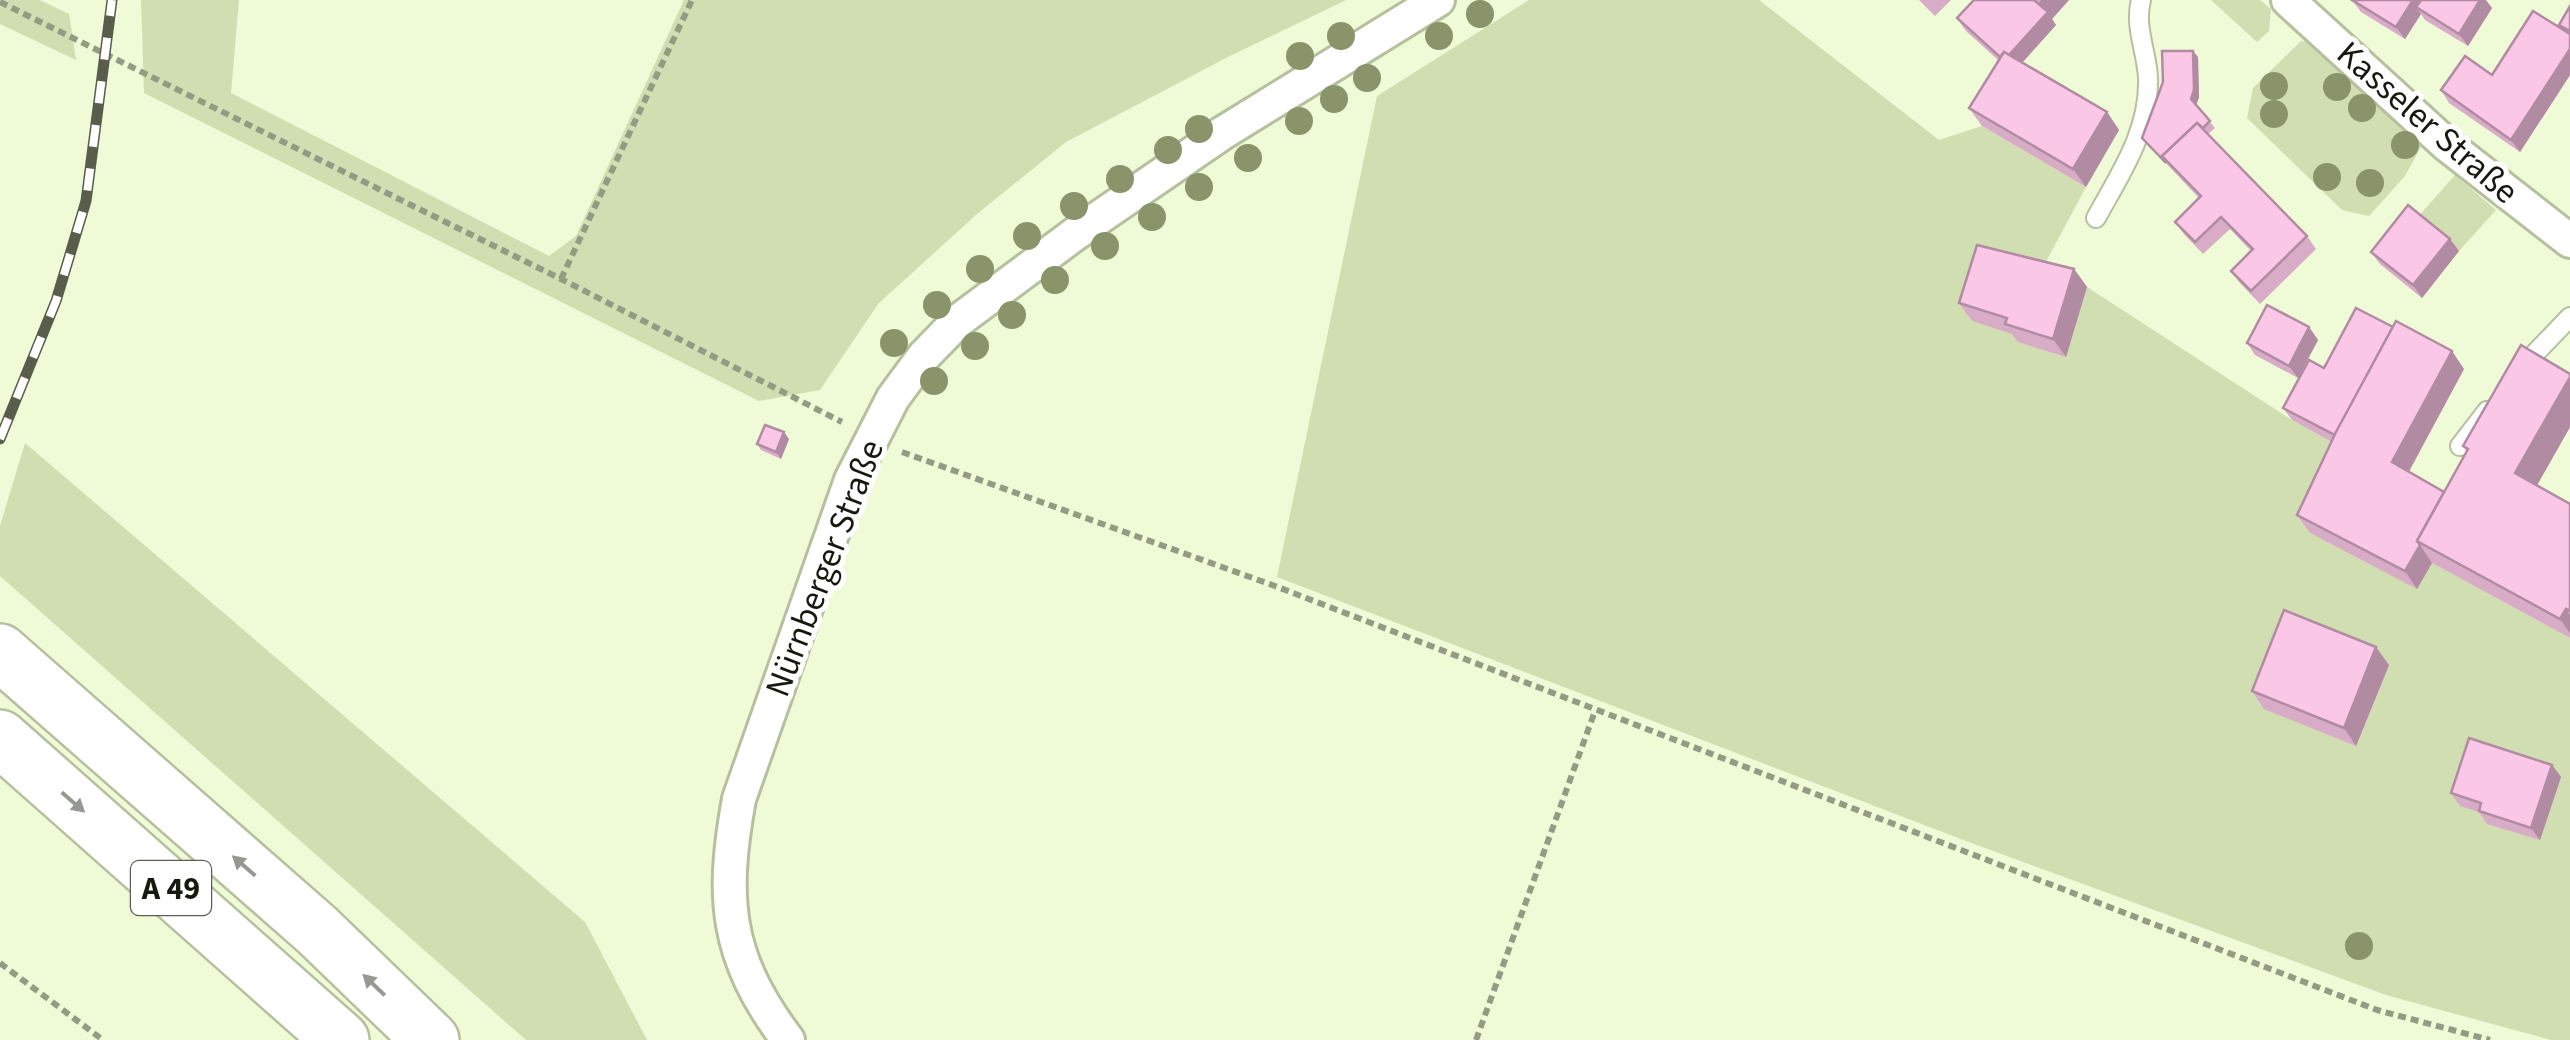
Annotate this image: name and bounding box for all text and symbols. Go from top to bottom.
street label: Kasseler Straße [2326,30,2529,216]
street label: Nürnberger Straße [753,433,897,704]
one-way arrow [60,791,85,813]
one-way arrow [232,855,257,877]
road number: A 49 [131,861,211,915]
one-way arrow [363,974,387,997]

